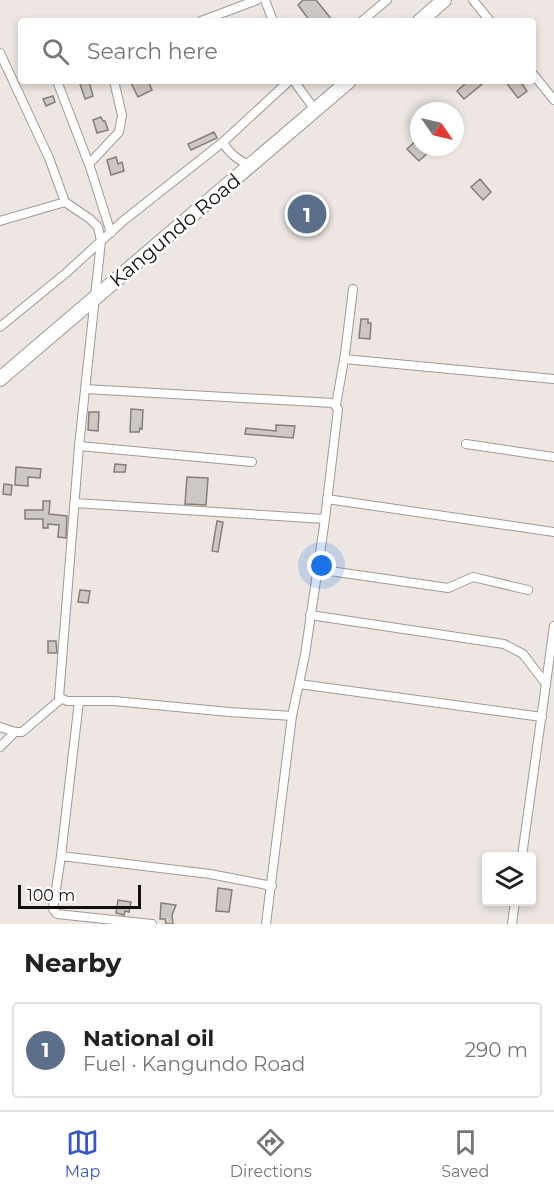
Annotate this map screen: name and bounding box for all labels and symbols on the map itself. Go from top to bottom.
north arrow [410,102,464,156]
street label: Kangundo Road [105,168,245,292]
pin: 1 [288,192,326,236]
your location [307,551,336,580]
scale bar [18,882,141,910]

